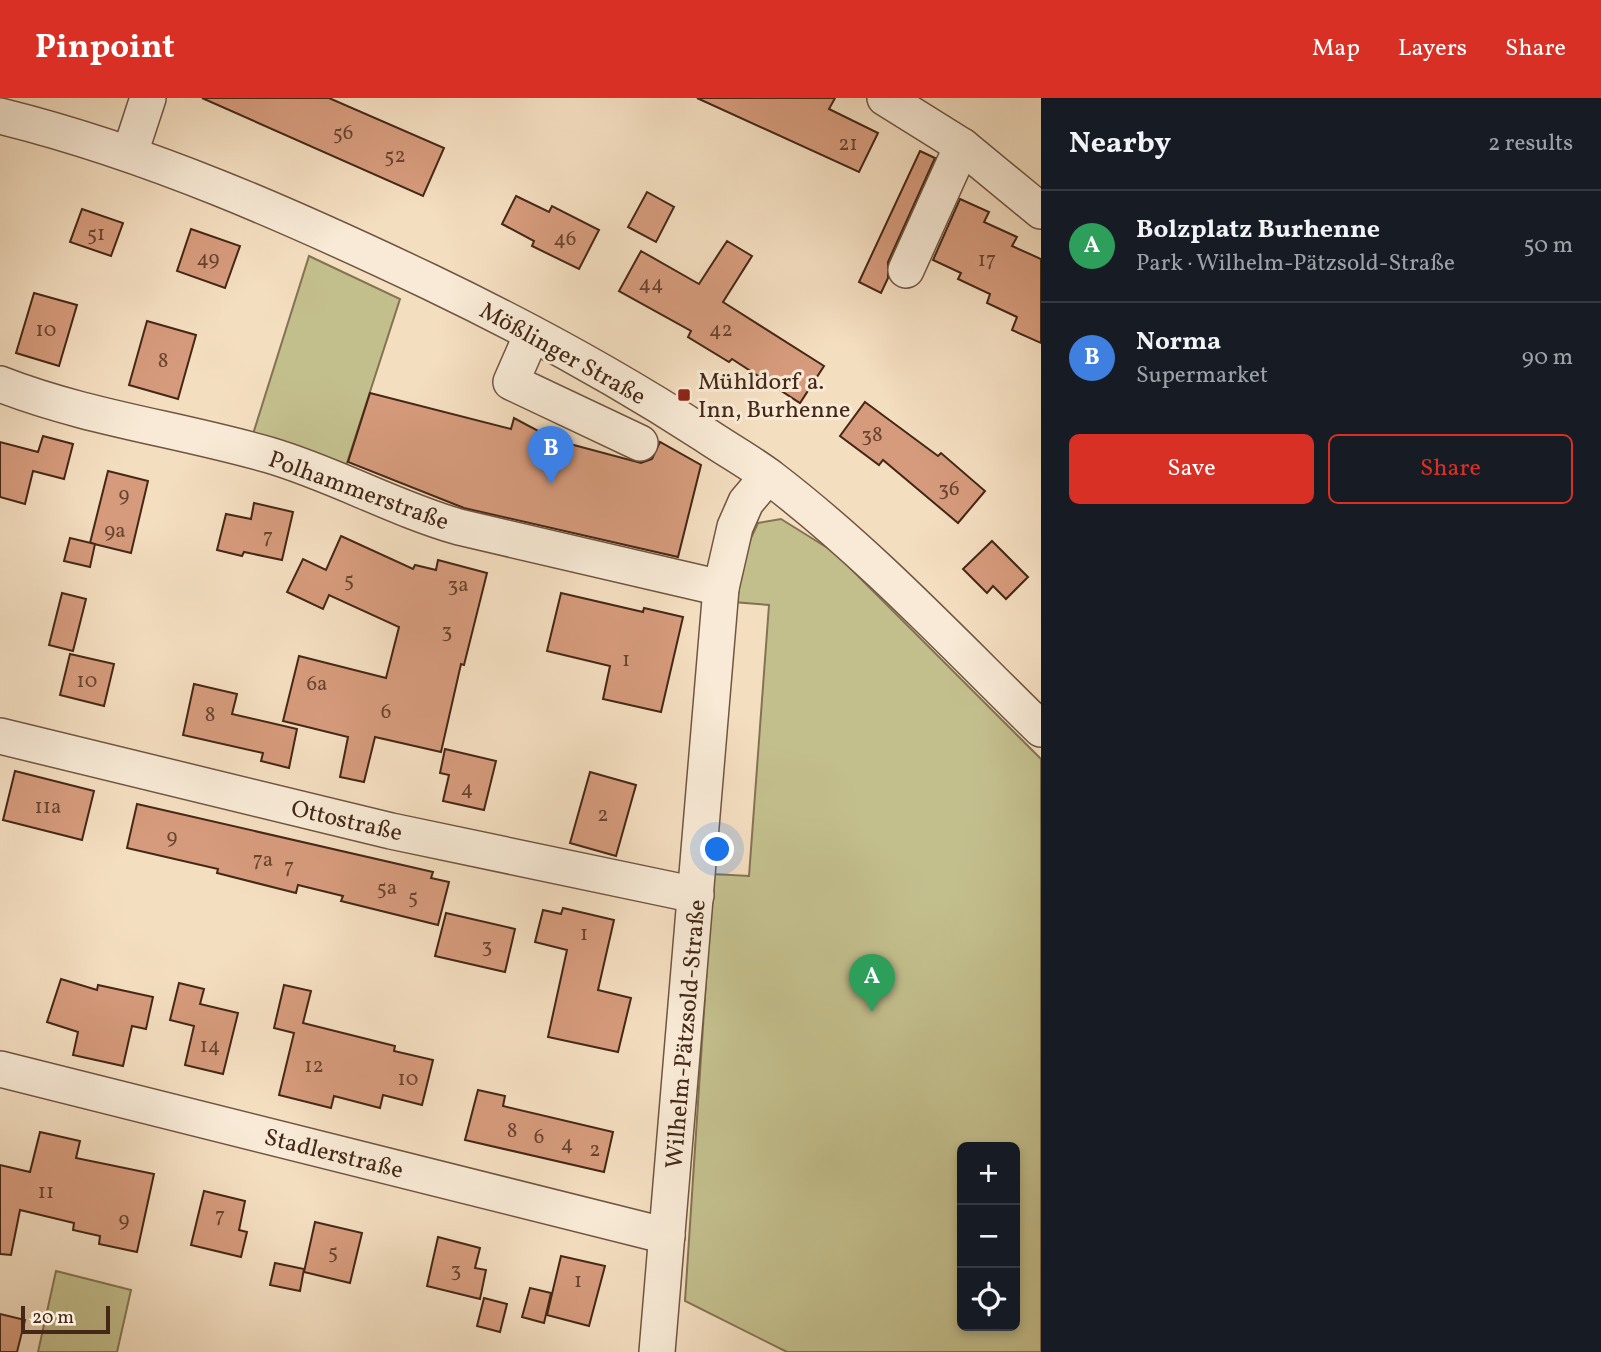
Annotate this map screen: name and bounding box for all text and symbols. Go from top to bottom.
text: Pinpoint [35,26,175,72]
text: Map [1312,32,1360,66]
text: Layers [1398,32,1467,66]
text: Share [1505,32,1566,66]
house number: 56 [333,119,353,148]
text: Nearby [1069,123,1171,165]
text: 2 results [1488,128,1573,160]
house number: 21 [838,130,858,159]
house number: 52 [384,142,406,171]
text: Bolzplatz Burhenne [1136,212,1380,248]
house number: 51 [87,220,105,249]
house number: 46 [554,225,576,254]
text: A [1084,230,1100,262]
text: 50 m [1524,230,1573,262]
house number: 49 [197,245,220,274]
house number: 17 [978,246,996,275]
text: Park · Wilhelm-Pätzsold-Straße [1136,248,1455,280]
house number: 44 [638,270,664,299]
street label: Mößlinger Straße [473,295,651,415]
house number: 10 [36,316,56,345]
house number: 42 [709,316,733,345]
text: Norma [1136,324,1221,360]
text: B [1084,342,1100,374]
text: 90 m [1522,342,1573,374]
house number: 8 [158,347,168,376]
text: Supermarket [1136,360,1268,392]
place label: Mühldorf a. Inn, Burhenne [698,366,850,428]
marker: Mühldorf a. Inn, Burhenne [676,387,692,403]
house number: 38 [861,421,883,450]
pin: B [528,426,574,484]
button: Save [1069,434,1314,504]
button: Share [1328,434,1573,504]
street label: Polhammerstraße [263,443,453,540]
house number: 36 [938,475,960,504]
house number: 9 [119,481,130,510]
house number: 9a [104,517,126,546]
house number: 7 [263,523,273,552]
house number: 5 [344,566,354,595]
house number: 3a [447,571,469,600]
house number: 3 [442,617,452,646]
house number: 1 [622,646,630,675]
house number: 10 [77,667,97,696]
house number: 6a [306,670,328,699]
house number: 6 [381,698,391,727]
house number: 8 [205,701,215,730]
house number: 4 [461,775,473,804]
house number: 11a [35,793,61,822]
street label: Ottostraße [288,793,405,851]
house number: 2 [597,801,609,830]
house number: 9 [167,823,178,852]
your location [700,832,734,866]
house number: 7a [253,846,273,875]
house number: 7 [284,853,294,882]
house number: 5a [377,874,397,903]
house number: 5 [408,883,418,912]
street label: Wilhelm-Pätzsold-Straße [658,898,716,1170]
house number: 1 [580,920,588,949]
house number: 3 [482,932,492,961]
pin: A [849,954,895,1012]
house number: 14 [200,1032,220,1061]
house number: 12 [304,1052,324,1081]
house number: 10 [398,1065,418,1094]
house number: 8 [507,1117,517,1146]
street label: Stadlerstraße [260,1121,407,1189]
house number: 6 [534,1123,544,1152]
house number: 4 [561,1130,573,1159]
house number: 2 [589,1136,601,1165]
map controls [957,1142,1020,1331]
button: + [957,1142,1020,1205]
house number: 11 [38,1178,54,1207]
house number: 7 [215,1202,225,1231]
button: − [957,1205,1020,1268]
house number: 9 [119,1206,130,1235]
house number: 5 [328,1238,338,1267]
house number: 3 [451,1256,461,1285]
house number: 1 [574,1267,582,1296]
button: locate [957,1268,1020,1331]
scale bar [21,1303,110,1335]
text: 20 m [32,1305,74,1331]

